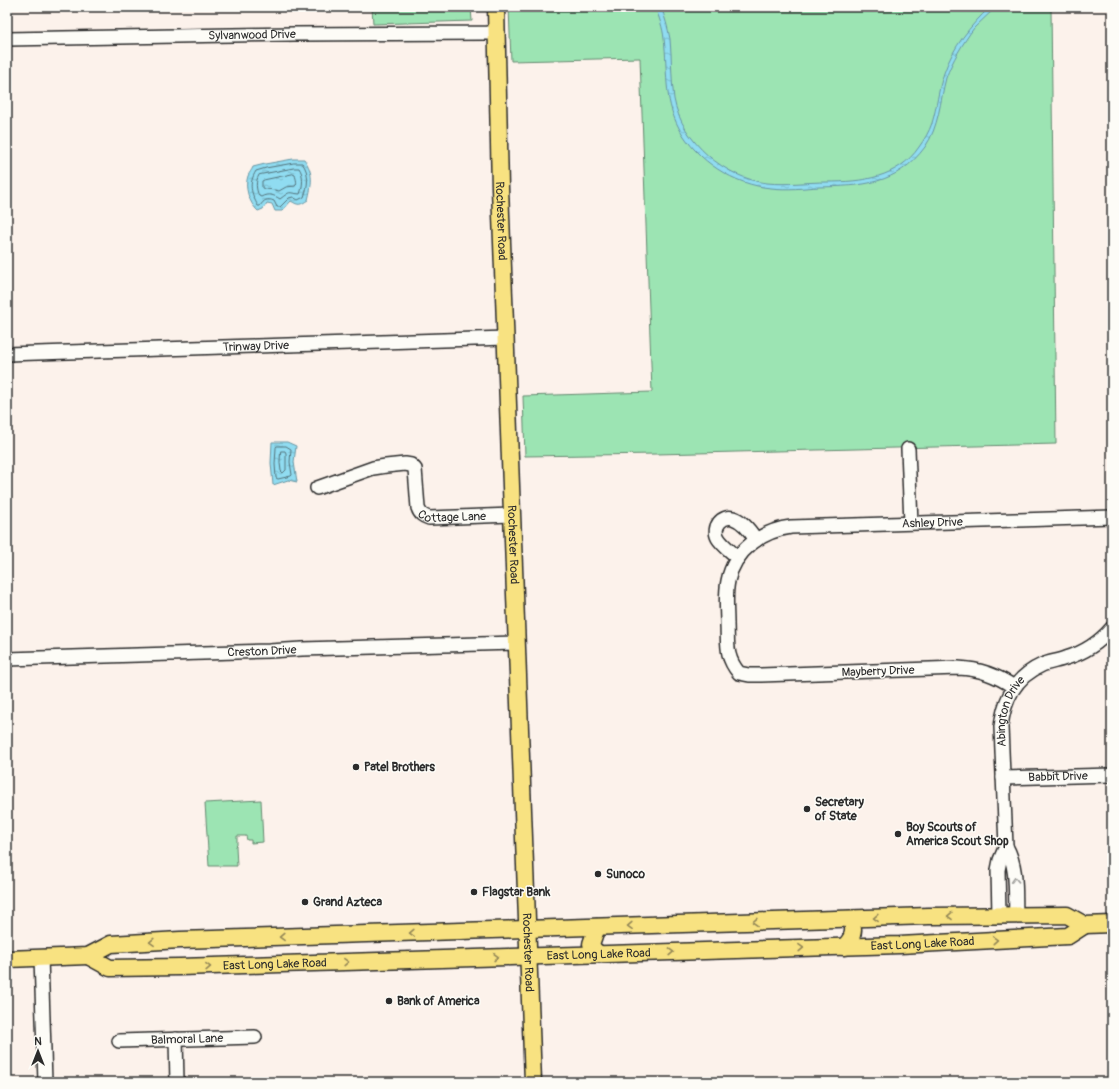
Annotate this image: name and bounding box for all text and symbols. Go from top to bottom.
street label: Sylvanwood Drive [208,27,296,43]
street label: Rochester Road [492,181,510,261]
street label: Trinway Drive [222,338,289,355]
street label: Rochester Road [504,505,522,585]
street label: Cottage Lane [414,507,486,527]
street label: Ashley Drive [902,515,963,532]
street label: Creston Drive [227,642,297,660]
street label: Mayberry Drive [841,663,915,680]
street label: Abington Drive [994,673,1028,747]
place label: Patel Brothers [364,760,436,775]
marker: Patel Brothers [351,762,361,772]
street label: Babbit Drive [1028,769,1088,785]
place label: Secretary of State [814,795,865,824]
marker: Secretary of State [802,804,812,814]
place label: Boy Scouts of America Scout Shop [906,820,1009,849]
marker: Boy Scouts of America Scout Shop [893,829,903,839]
place label: Sunoco [606,867,646,882]
marker: Sunoco [593,869,603,879]
one-way arrow [1011,877,1019,883]
place label: Flagstar Bank [482,885,551,900]
marker: Flagstar Bank [469,887,479,897]
place label: Grand Azteca [313,895,383,910]
marker: Grand Azteca [300,897,310,907]
one-way arrow [947,912,953,920]
street label: Rochester Road [519,913,537,992]
one-way arrow [873,914,879,922]
one-way arrow [752,918,758,926]
one-way arrow [627,922,633,930]
one-way arrow [409,929,415,937]
one-way arrow [279,933,285,941]
street label: East Long Lake Road [870,934,975,954]
one-way arrow [992,936,998,945]
one-way arrow [149,938,155,946]
one-way arrow [798,944,804,952]
street label: East Long Lake Road [547,946,651,964]
one-way arrow [668,948,674,956]
one-way arrow [493,953,499,961]
street label: East Long Lake Road [223,956,327,974]
one-way arrow [343,958,349,966]
one-way arrow [205,962,211,971]
place label: Bank of America [397,994,480,1009]
marker: Bank of America [384,996,394,1006]
north arrow [18,1031,58,1071]
street label: Balmoral Lane [151,1031,223,1048]
text: N [34,1035,42,1048]

